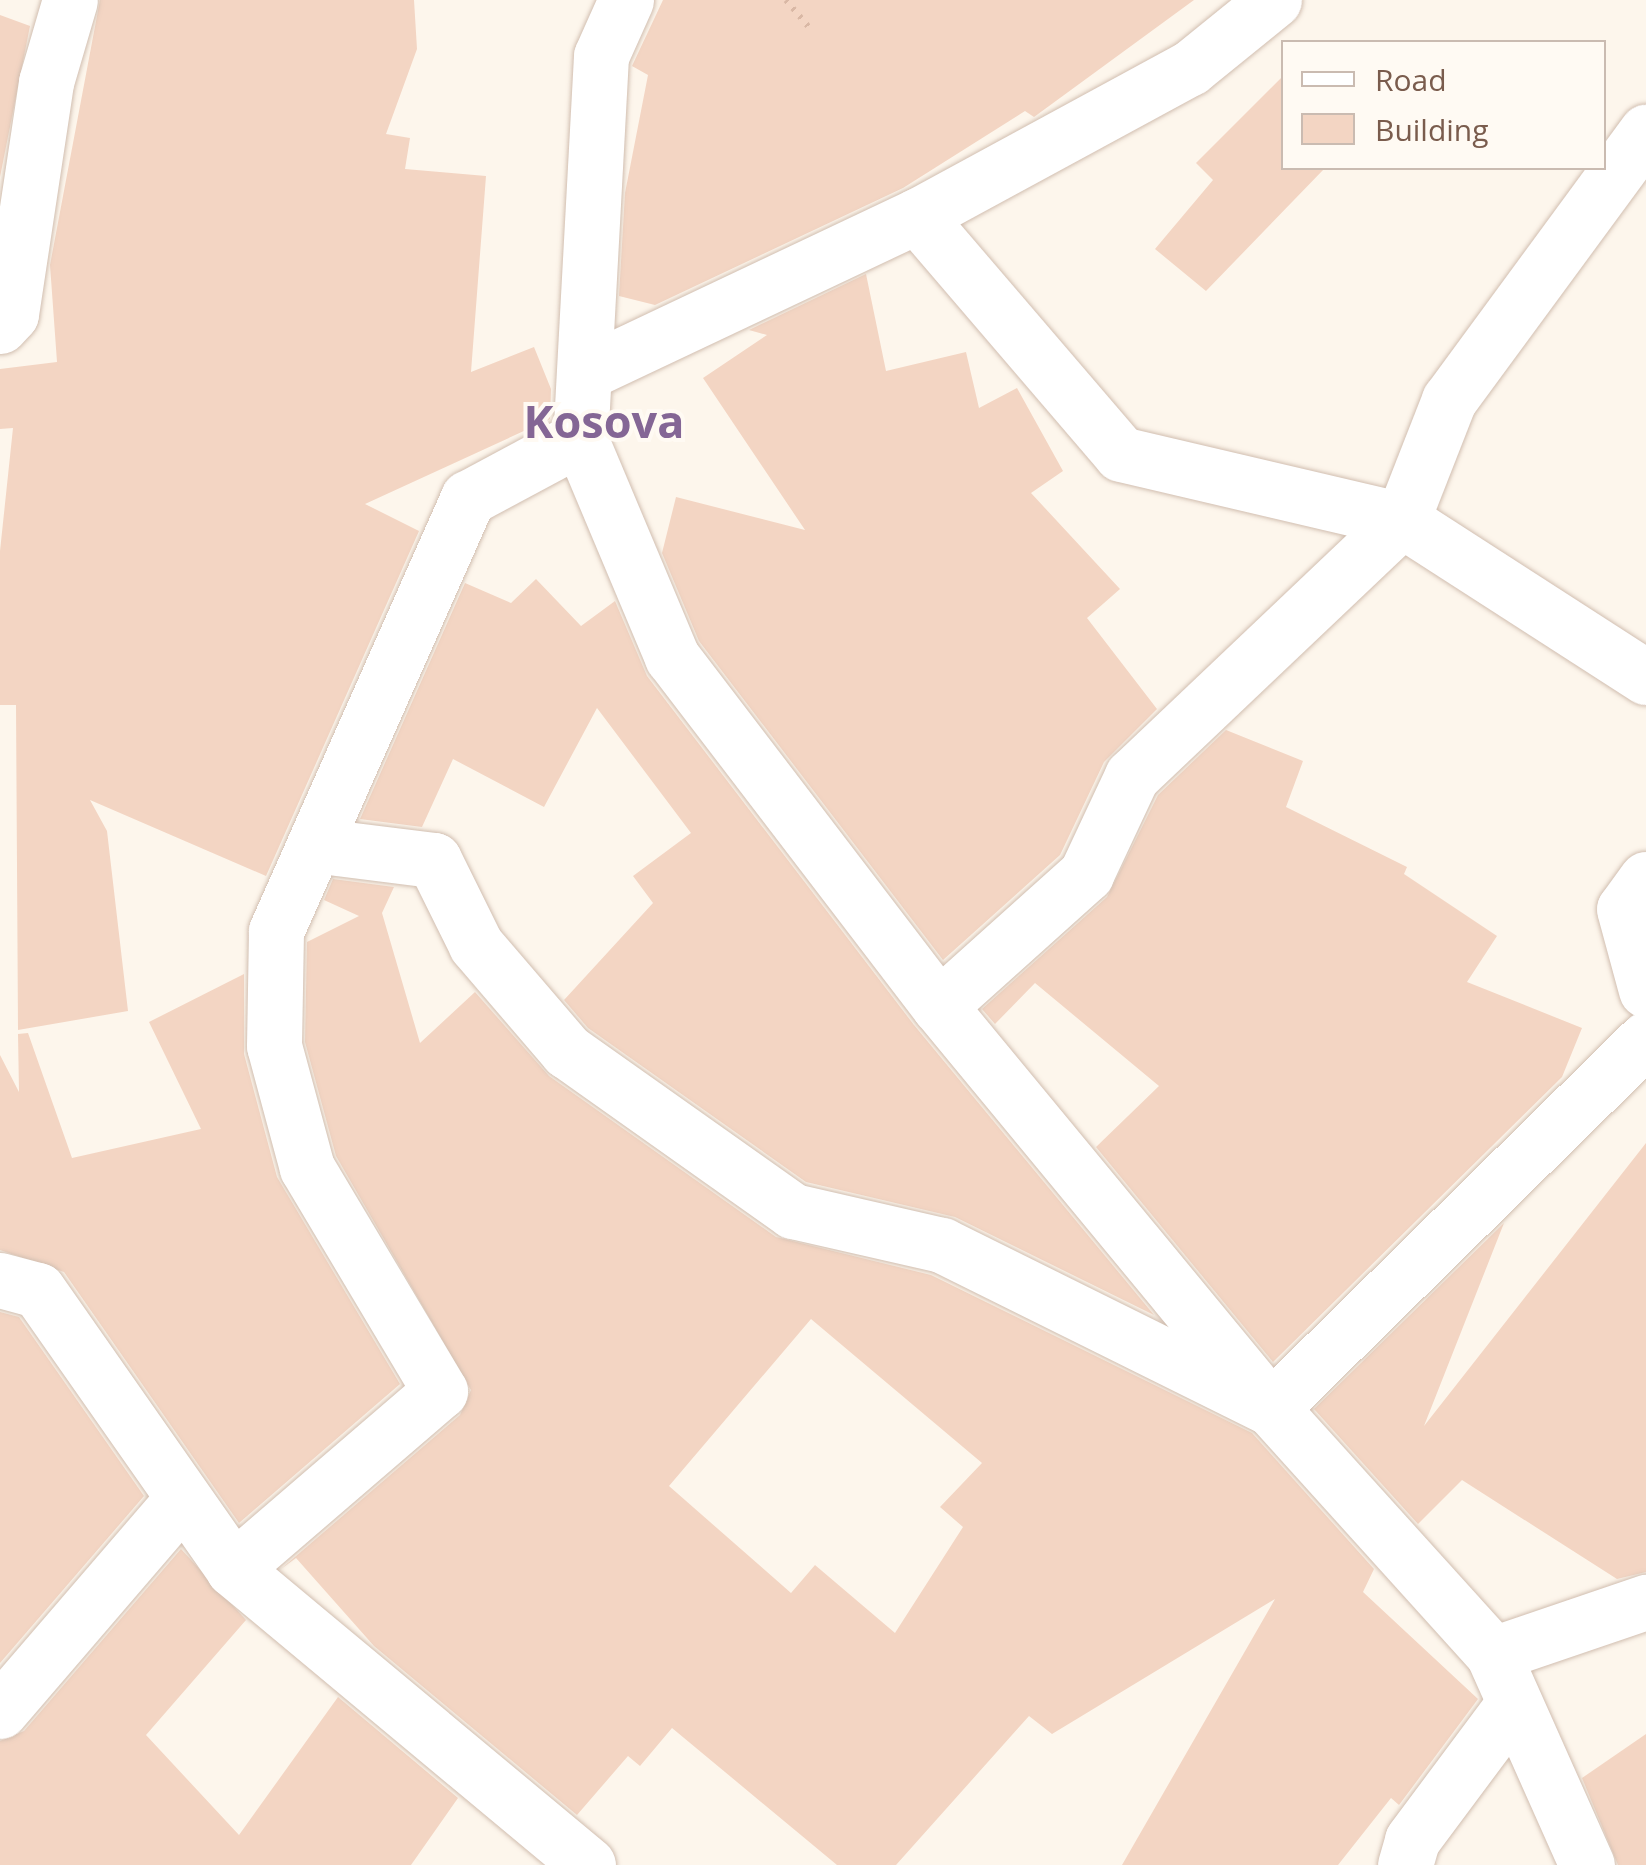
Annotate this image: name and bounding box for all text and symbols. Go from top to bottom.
legend [1281,40,1606,170]
text: Road [1375,59,1447,100]
text: Building [1375,109,1489,150]
district label: Kosova [524,394,684,448]

